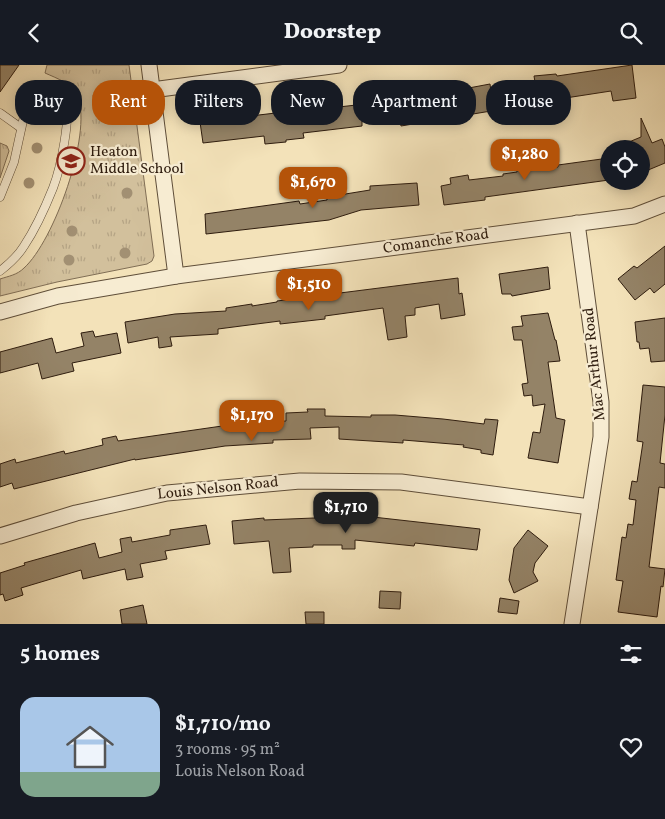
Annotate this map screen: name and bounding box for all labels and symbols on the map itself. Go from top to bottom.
pin: $1,280 [484,139,566,181]
place label: Heaton Middle School [90,142,184,180]
school or university icon: Heaton Middle School [56,146,86,176]
pin: $1,670 [272,167,354,209]
street label: Comanche Road [382,224,490,260]
pin: $1,510 [268,269,350,311]
street label: Mac Arthur Road [579,306,611,422]
pin: $1,170 [211,399,293,442]
street label: Louis Nelson Road [156,472,280,506]
pin: $1,710 [305,491,387,534]

